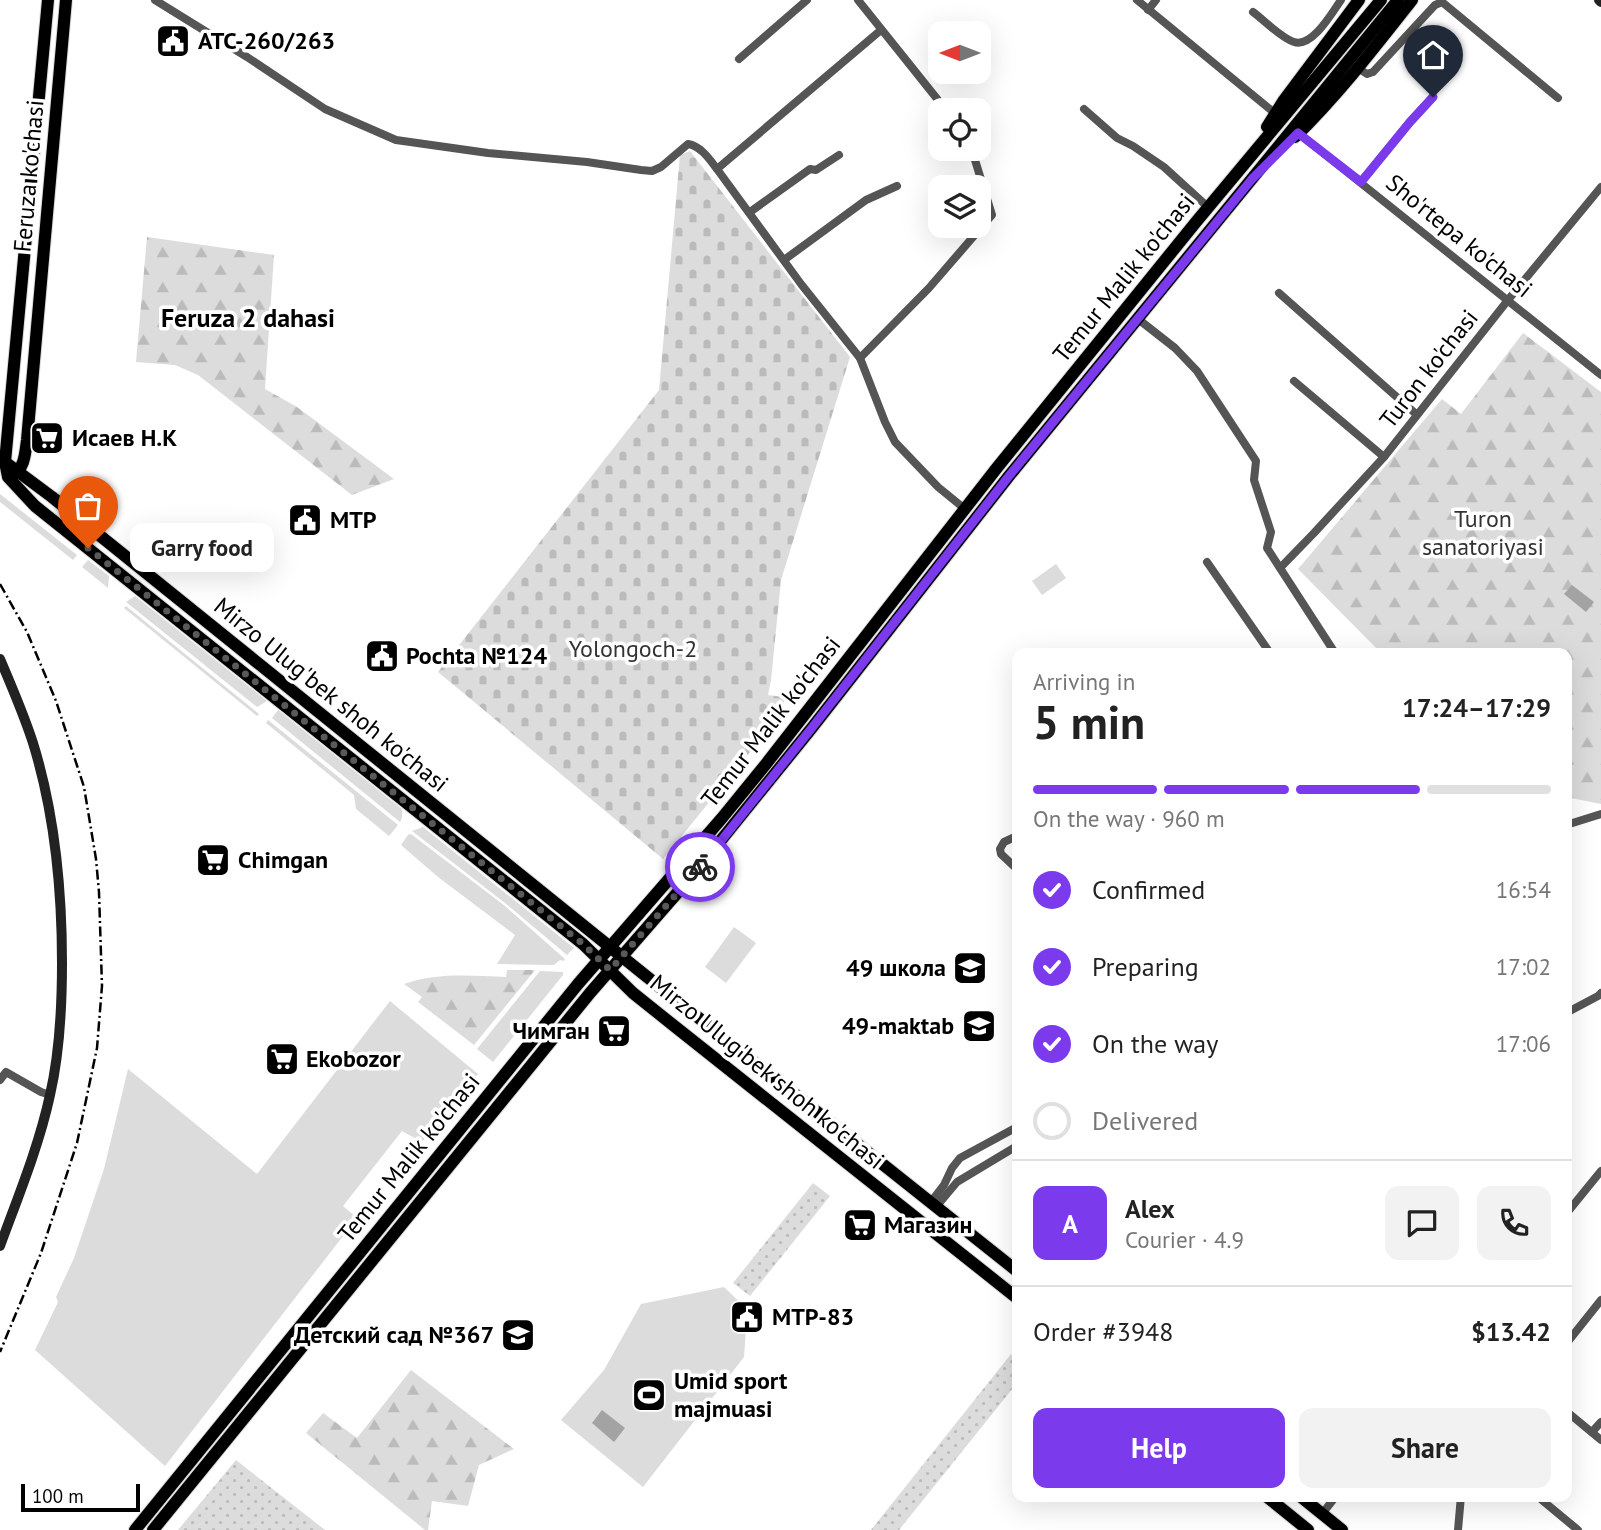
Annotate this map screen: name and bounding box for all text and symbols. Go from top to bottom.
north arrow [928,21,990,84]
map controls [928,21,991,238]
public building icon: АТС-260/263 [154,22,192,60]
place label: АТС-260/263 [198,25,335,56]
pin [1403,25,1463,97]
icon: home [1414,36,1452,74]
button: locate [928,98,991,161]
street label: Feruza ko'chasi [6,99,51,253]
street label: Sho'rtepa ko'chasi [1380,167,1539,304]
button: layers [928,175,991,238]
street label: Temur Malik ko'chasi [1046,187,1201,369]
district label: Feruza 2 dahasi [161,301,335,334]
street label: Turon ko'chasi [1373,303,1485,434]
supermarket icon: Исаев Н.К [28,419,66,457]
place label: Исаев Н.К [72,422,177,453]
pin [58,476,118,548]
icon: bag [69,487,107,525]
public building icon: MTP [286,501,324,539]
park label: Turon sanatoriyasi [1422,503,1544,562]
place label: MTP [330,504,377,535]
callout: Garry food [130,524,274,572]
text: Garry food [151,533,253,562]
street label: Mirzo Ulug'bek shoh ko'chasi [208,590,455,799]
street label: Temur Malik ko'chasi [694,630,847,814]
park label: Yolongoch-2 [569,633,697,664]
public building icon: Pochta №124 [363,637,401,675]
place label: Pochta №124 [406,640,547,671]
text: Arriving in [1033,667,1135,696]
text: 17:24–17:29 [1402,691,1551,724]
text: 5 min [1033,692,1145,752]
text: On the way · 960 m [1033,804,1225,833]
courier [665,832,735,902]
supermarket icon: Chimgan [194,841,232,879]
place label: Chimgan [238,844,328,875]
icon: bike [681,848,719,886]
icon: check [1033,871,1071,909]
text: Confirmed [1092,873,1205,906]
text: 16:54 [1496,875,1551,904]
icon: check [1033,948,1071,986]
school or university icon: 49 школа [951,949,989,987]
text: Preparing [1092,950,1199,983]
place label: 49 школа [846,952,946,983]
text: 17:02 [1496,952,1551,981]
street label: Mirzo Ulug'bek shoh ko'chasi [644,967,891,1176]
school or university icon: 49-maktab [960,1007,998,1045]
place label: 49-maktab [842,1010,954,1041]
supermarket icon: Чимган [595,1012,633,1050]
place label: Чимган [513,1015,590,1046]
icon: check [1033,1025,1071,1063]
text: On the way [1092,1027,1218,1060]
text: 17:06 [1496,1029,1551,1058]
supermarket icon: Ekobozor [263,1040,301,1078]
place label: Ekobozor [306,1043,401,1074]
street label: Temur Malik ko'chasi [331,1067,486,1249]
text: Delivered [1092,1104,1198,1137]
button: chat [1385,1186,1459,1260]
button: phone [1477,1186,1551,1260]
text: Alex [1125,1192,1175,1225]
supermarket icon: Магазин [841,1206,879,1244]
text: A [1062,1207,1078,1240]
place label: Магазин [884,1209,972,1240]
text: Courier · 4.9 [1125,1225,1244,1254]
public building icon: MTP-83 [728,1298,766,1336]
place label: MTP-83 [772,1301,854,1332]
text: Order #3948 [1033,1315,1173,1348]
text: $13.42 [1471,1315,1551,1348]
school or university icon: Детский сад №367 [499,1316,537,1354]
place label: Детский сад №367 [294,1319,494,1350]
place label: Umid sport majmuasi [674,1365,788,1424]
sports icon: Umid sport majmuasi [630,1376,668,1414]
button: Help [1033,1408,1285,1488]
button: Share [1299,1408,1551,1488]
scale bar [21,1481,140,1513]
text: 100 m [32,1484,84,1508]

